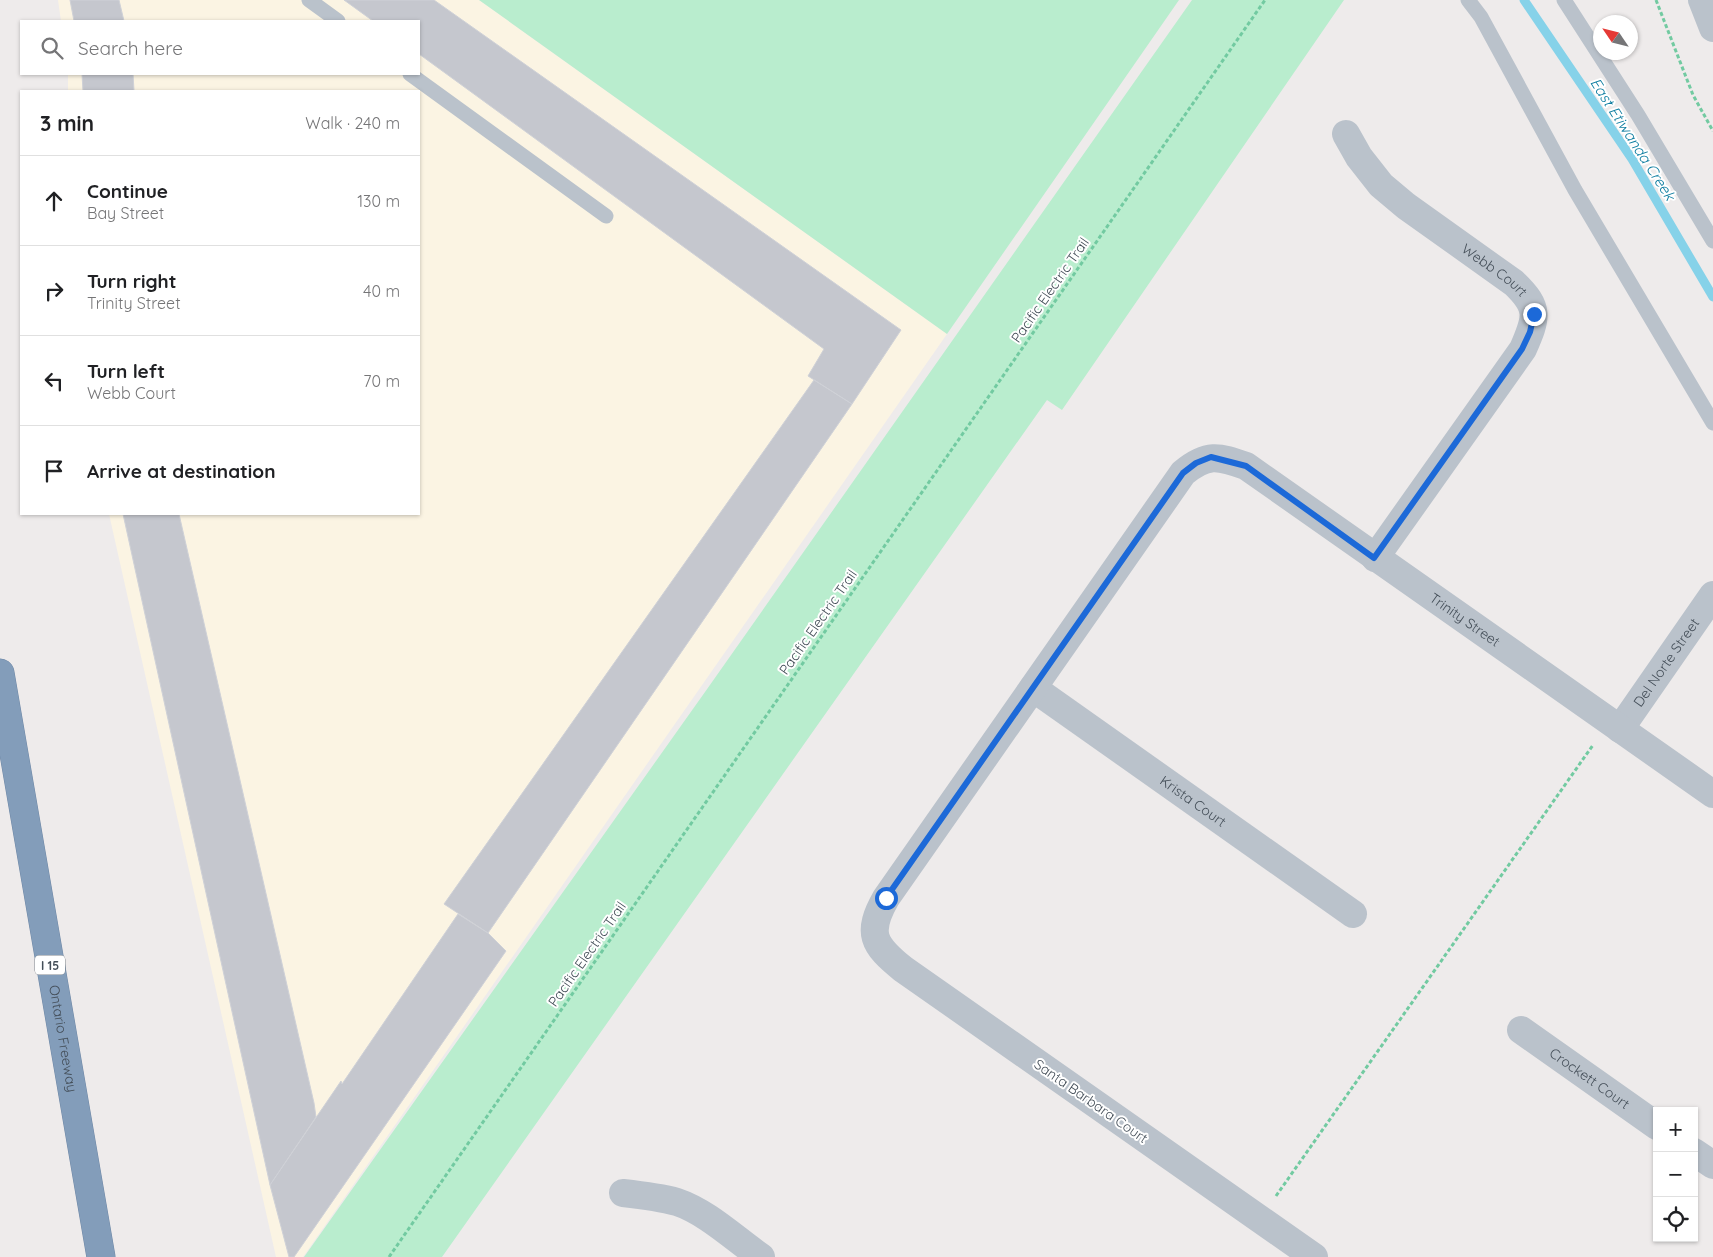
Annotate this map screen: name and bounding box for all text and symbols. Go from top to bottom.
north arrow [1593,15,1638,60]
search box [20,20,420,75]
icon: search [38,34,66,62]
text: Search here [78,36,183,60]
water label: East Etiwanda Creek [1586,74,1681,205]
text: 3 min [40,110,94,136]
text: Walk · 240 m [305,113,400,133]
text: Continue [87,179,168,203]
icon: ahead [40,187,68,215]
text: 130 m [357,191,400,211]
text: Bay Street [87,203,164,223]
street label: Pacific Electric Trail [1007,234,1093,346]
street label: Webb Court [1458,240,1532,300]
text: Turn right [87,269,176,293]
icon: right [40,277,68,305]
text: 40 m [363,281,400,301]
text: Trinity Street [87,293,181,313]
route end [1523,303,1546,326]
text: Turn left [87,359,165,383]
icon: left [40,367,68,395]
text: 70 m [363,371,400,391]
text: Webb Court [87,383,176,403]
icon: arrive [40,457,68,485]
text: Arrive at destination [87,459,276,483]
street label: Pacific Electric Trail [775,566,861,678]
street label: Trinity Street [1426,589,1504,651]
street label: Del Norte Street [1629,614,1703,710]
street label: Krista Court [1156,771,1230,831]
route start [875,887,898,910]
street label: Pacific Electric Trail [544,898,630,1010]
road number: I 15 [35,956,65,974]
street label: Ontario Freeway [45,984,81,1094]
street label: Crockett Court [1546,1044,1633,1113]
street label: Santa Barbara Court [1031,1055,1152,1147]
map controls [1653,1107,1698,1242]
button: + [1653,1107,1698,1152]
button: − [1653,1152,1698,1197]
button: locate [1653,1197,1698,1242]

